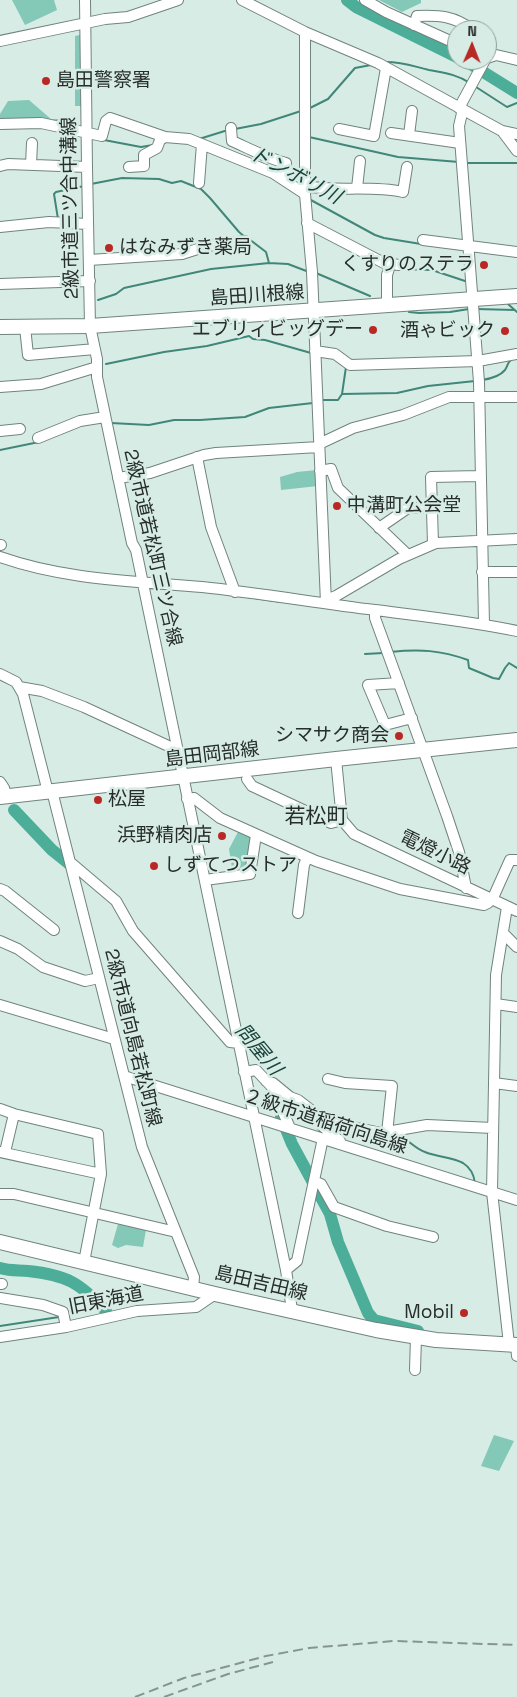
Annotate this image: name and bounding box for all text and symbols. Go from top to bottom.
north arrow [447,20,497,70]
text: N [467,22,477,40]
place label: 島田警察署 [56,70,151,92]
marker: 島田警察署 [40,75,52,87]
street label: 2級市道三ツ合中溝線 [58,117,84,299]
water label: ドンボリ川 [245,142,345,210]
place label: はなみずき薬局 [119,237,252,259]
marker: はなみずき薬局 [103,242,115,254]
place label: くすりのステラ [341,254,474,276]
marker: くすりのステラ [478,259,490,271]
street label: 島田川根線 [209,281,305,311]
place label: エブリィビッグデー [192,319,363,341]
place label: 酒ゃビック [400,320,495,342]
marker: エブリィビッグデー [367,324,379,336]
marker: 酒ゃビック [499,325,511,337]
street label: 2級市道若松町三ツ合線 [118,447,186,649]
place label: 中溝町公会堂 [347,495,461,517]
marker: 中溝町公会堂 [331,500,343,512]
place label: シマサク商会 [275,725,389,747]
marker: シマサク商会 [393,730,405,742]
street label: 島田岡部線 [163,738,261,772]
place label: 松屋 [108,789,146,811]
marker: 松屋 [92,794,104,806]
district label: 若松町 [285,804,347,830]
place label: 浜野精肉店 [117,825,212,847]
street label: 電燈小路 [396,826,474,880]
marker: 浜野精肉店 [216,830,228,842]
place label: しずてつストア [164,855,297,877]
marker: しずてつストア [148,860,160,872]
street label: 2級市道向島若松町線 [99,947,165,1129]
water label: 問屋川 [230,1019,286,1081]
street label: ２級市道稲荷向島線 [240,1085,410,1159]
street label: 島田吉田線 [212,1262,310,1306]
street label: 旧東海道 [67,1283,145,1319]
place label: Mobil [404,1302,454,1324]
marker: Mobil [458,1307,470,1319]

